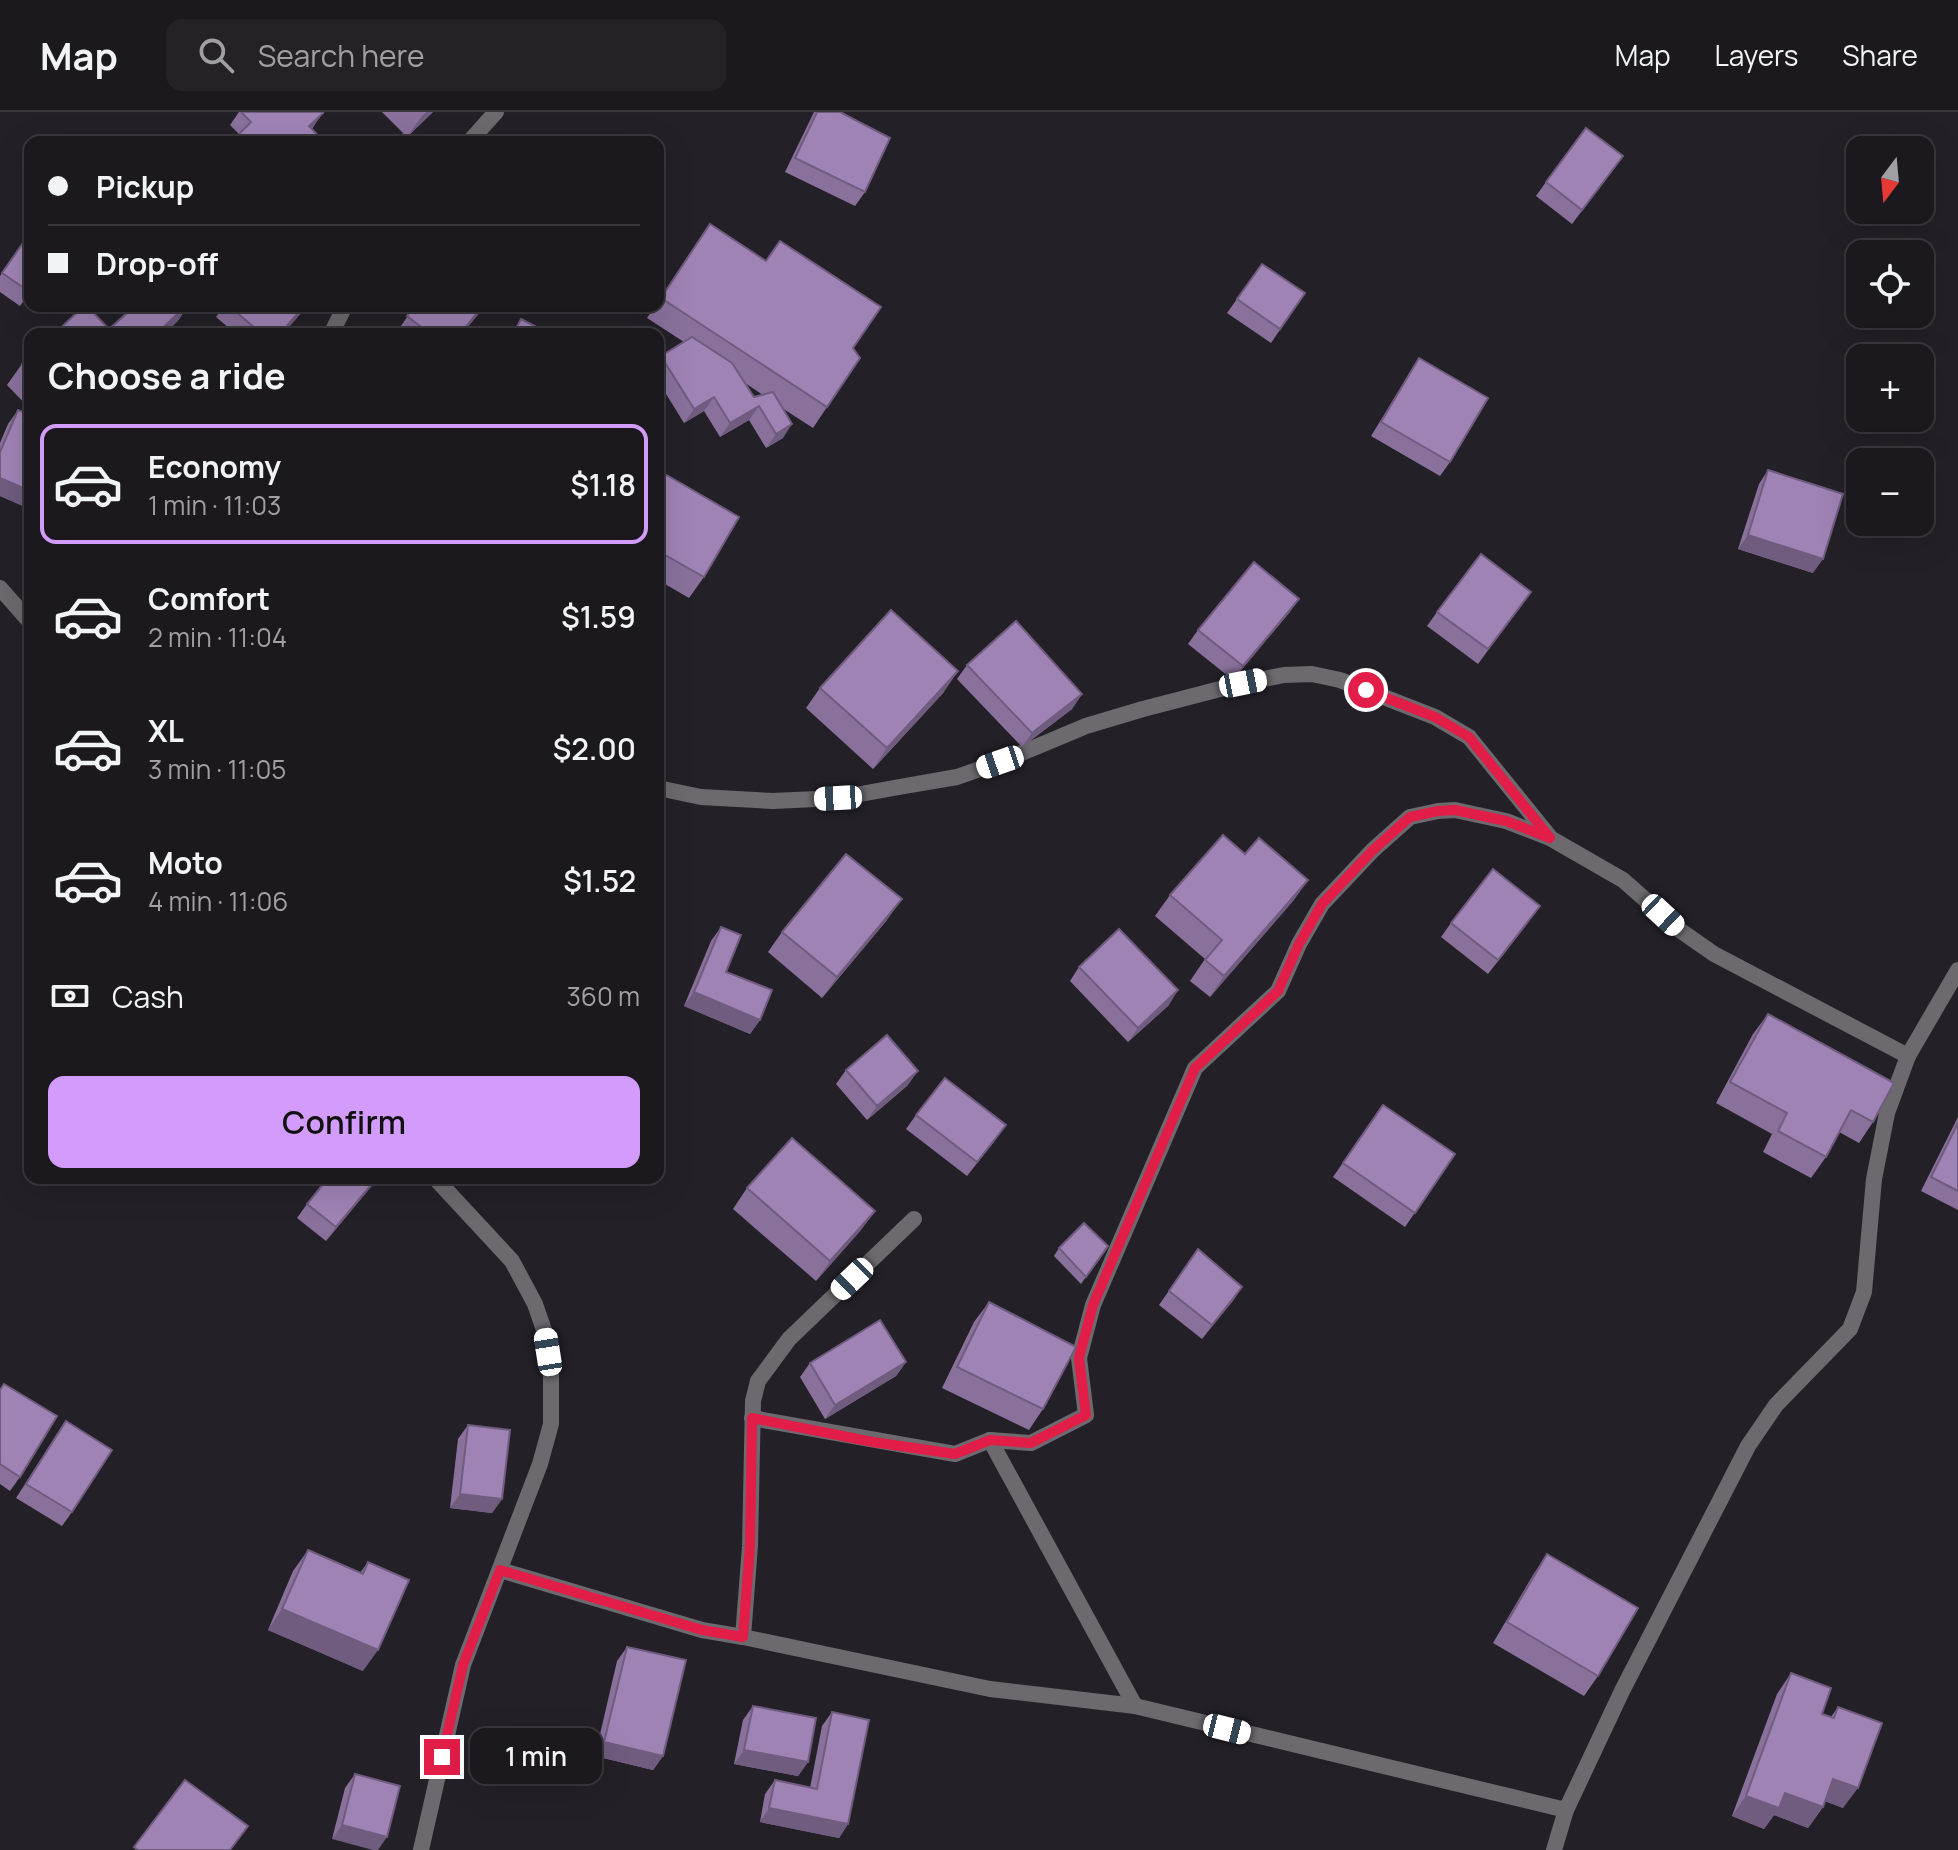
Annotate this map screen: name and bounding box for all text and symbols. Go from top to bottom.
search box [166,19,726,91]
text: Map [40,29,118,81]
icon: search [194,33,238,77]
text: Search here [258,35,425,76]
text: Map [1615,36,1671,74]
text: Layers [1715,36,1798,74]
text: Share [1842,36,1918,74]
north arrow [1846,136,1934,224]
map controls [1846,136,1934,536]
text: Pickup [96,166,194,207]
button: locate [1846,240,1934,328]
text: Drop-off [96,243,218,284]
button: + [1846,344,1934,432]
text: Choose a ride [48,351,286,400]
text: Economy [148,446,281,487]
icon: car [52,448,124,520]
button: − [1846,448,1934,536]
text: $1.18 [570,464,636,505]
text: 1 min · 11:03 [148,487,281,523]
text: Comfort [148,578,270,619]
icon: car [52,580,124,652]
text: $1.59 [561,596,636,637]
text: 2 min · 11:04 [148,619,287,655]
car [1217,667,1269,699]
route start [1348,672,1384,708]
text: XL [148,710,184,751]
icon: car [52,712,124,784]
text: $2.00 [553,728,636,769]
car [973,743,1027,781]
text: 3 min · 11:05 [148,751,286,787]
car [813,785,863,811]
text: Moto [148,842,223,883]
icon: car [52,844,124,916]
text: $1.52 [563,860,636,901]
text: 4 min · 11:06 [148,883,288,919]
car [1637,890,1689,940]
icon: cash [48,974,92,1018]
text: Cash [112,976,184,1017]
text: 360 m [566,978,640,1014]
button: Confirm [48,1076,640,1168]
car [826,1254,878,1304]
car [532,1326,564,1378]
car [1201,1712,1253,1746]
callout: 1 min [470,1729,602,1785]
text: 1 min [505,1738,567,1774]
route end [424,1739,460,1775]

